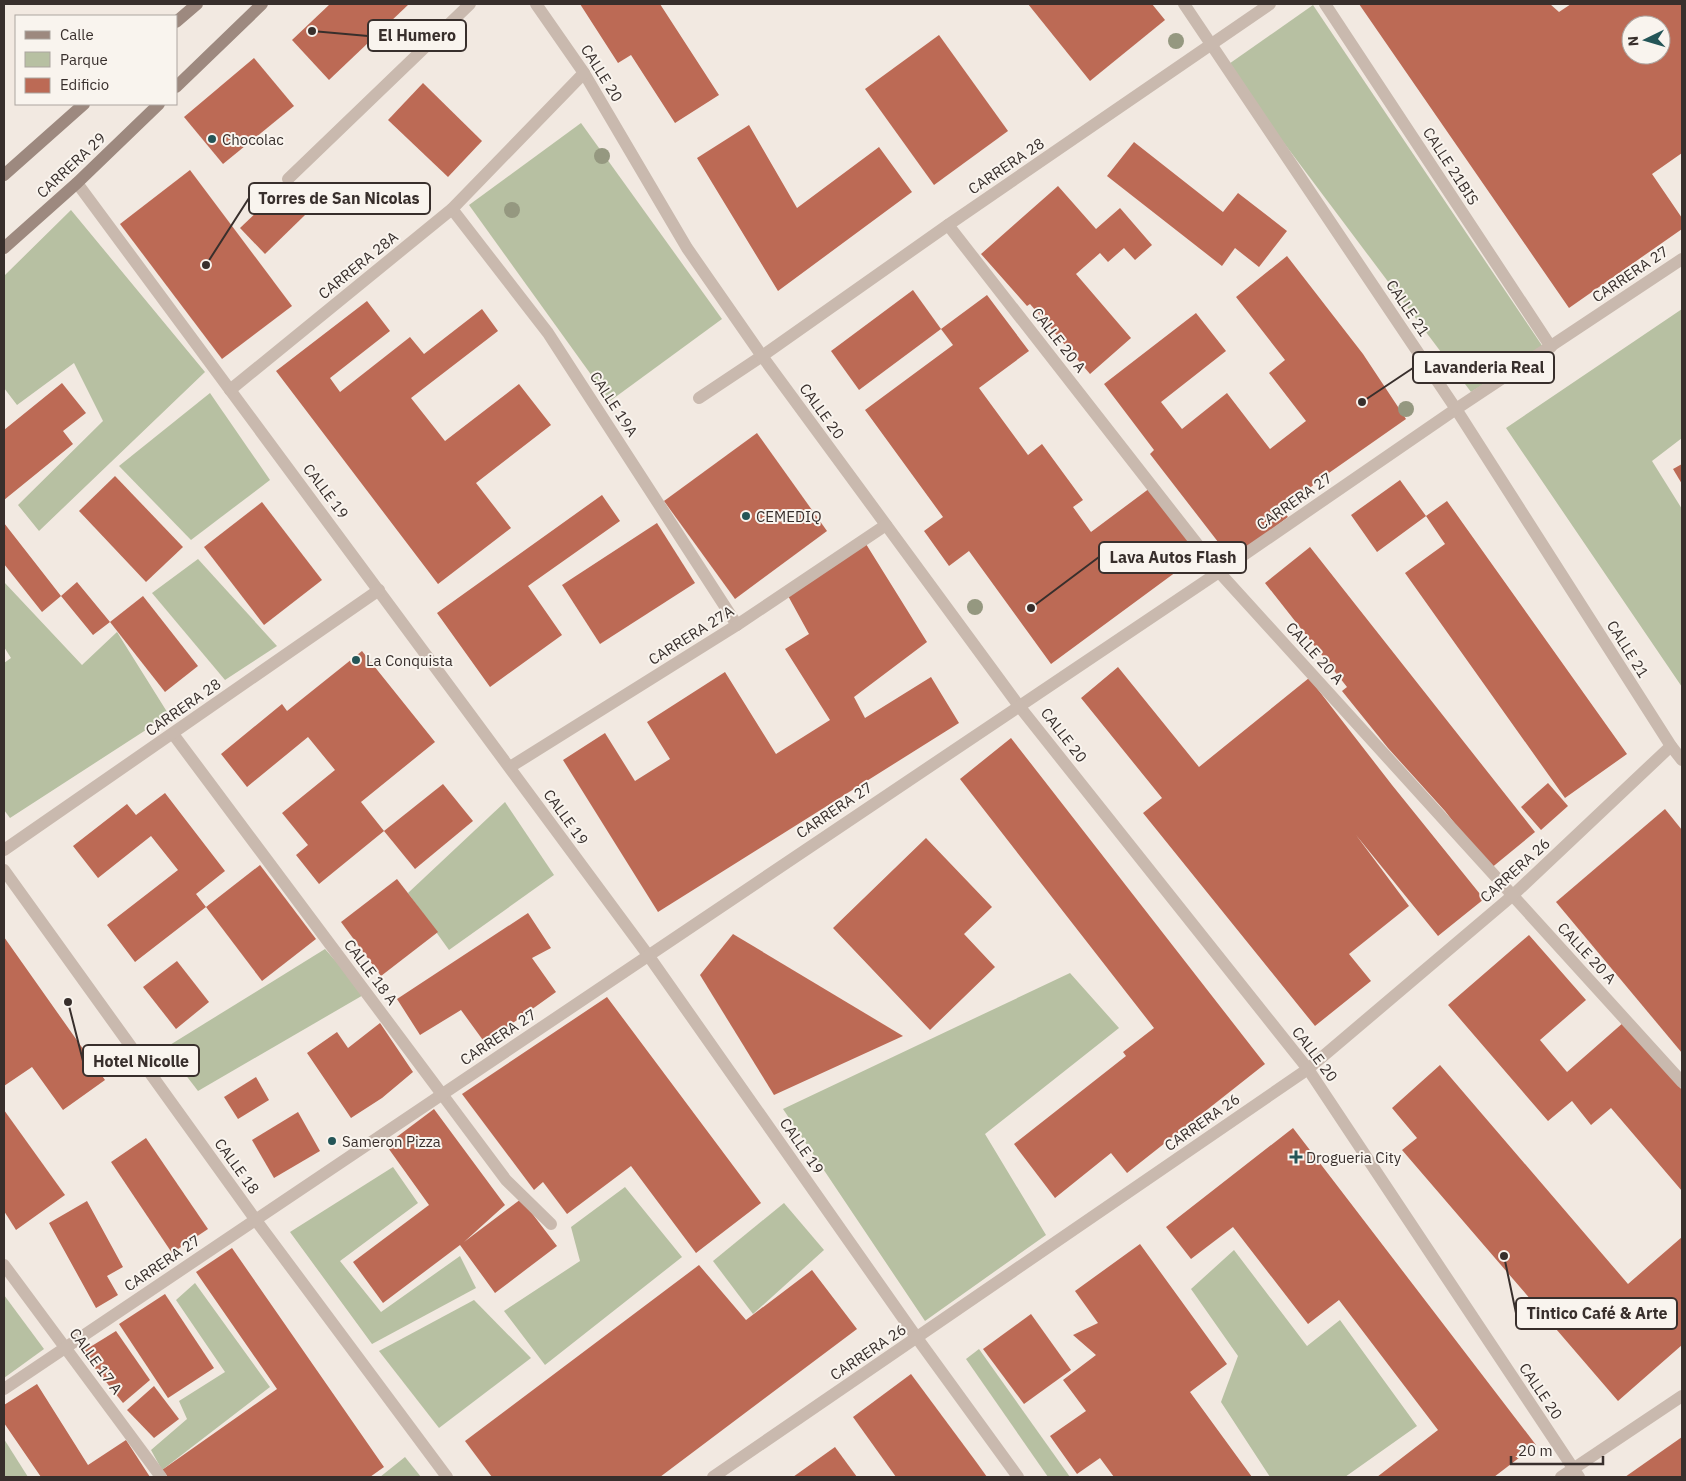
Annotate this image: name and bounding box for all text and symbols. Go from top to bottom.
legend [15,15,178,105]
north arrow [1621,15,1671,65]
callout: El Humero [368,20,466,51]
text: Calle [60,25,94,44]
text: El Humero [378,25,456,45]
text: N [1624,35,1642,47]
street label: CALLE 20 [577,41,627,105]
text: Parque [60,50,108,69]
text: Edificio [60,75,109,94]
street label: CALLE 21BIS [1419,124,1483,208]
street label: CARRERA 29 [32,128,110,202]
place label: Chocolac [222,130,284,149]
marker: Chocolac [206,133,218,145]
street label: CARRERA 28 [964,134,1048,198]
callout: Torres de San Nicolas [249,183,430,214]
text: Torres de San Nicolas [258,188,420,208]
street label: CARRERA 28A [314,227,402,303]
street label: CARRERA 27 [1588,242,1672,306]
street label: CALLE 21 [1382,276,1434,340]
street label: CALLE 20 A [1028,304,1091,377]
callout: Lavanderia Real [1413,352,1554,383]
text: Lavanderia Real [1424,357,1545,377]
street label: CALLE 19A [586,368,642,440]
street label: CALLE 20 [795,379,849,443]
street label: CALLE 19 [299,460,353,522]
street label: CARRERA 27 [1253,468,1335,534]
place label: CEMEDIQ [756,507,822,526]
marker: CEMEDIQ [740,510,752,522]
callout: Lava Autos Flash [1099,542,1246,573]
text: Lava Autos Flash [1109,547,1237,567]
street label: CARRERA 27A [645,601,738,669]
street label: CALLE 21 [1603,617,1653,681]
street label: CALLE 20 A [1282,618,1348,688]
place label: La Conquista [366,651,453,670]
marker: La Conquista [350,654,362,666]
street label: CARRERA 28 [142,674,224,740]
street label: CALLE 20 [1037,704,1091,766]
street label: CARRERA 27 [792,778,876,842]
street label: CALLE 19 [539,785,593,849]
street label: CARRERA 26 [1476,834,1554,906]
street label: CALLE 20 A [1554,918,1621,988]
street label: CALLE 18 A [340,935,402,1009]
street label: CARRERA 27 [456,1005,540,1069]
street label: CALLE 20 [1288,1023,1342,1085]
callout: Hotel Nicolle [83,1045,199,1076]
text: Hotel Nicolle [93,1051,189,1071]
street label: CARRERA 26 [1161,1089,1243,1155]
street label: CALLE 19 [776,1114,828,1178]
place label: Sameron Pizza [342,1132,441,1151]
street label: CALLE 18 [210,1134,264,1198]
marker: Sameron Pizza [326,1135,338,1147]
place label: Drogueria City [1306,1148,1402,1167]
marker: Drogueria City [1290,1151,1302,1163]
street label: CARRERA 27 [120,1231,204,1295]
callout: Tintico Café & Arte [1516,1298,1677,1329]
text: Tintico Café & Arte [1526,1303,1668,1323]
street label: CARRERA 26 [826,1320,910,1384]
street label: CALLE 17 A [66,1324,127,1398]
street label: CALLE 20 [1515,1359,1567,1423]
scale bar [1511,1434,1604,1466]
text: 20 m [1518,1441,1553,1460]

